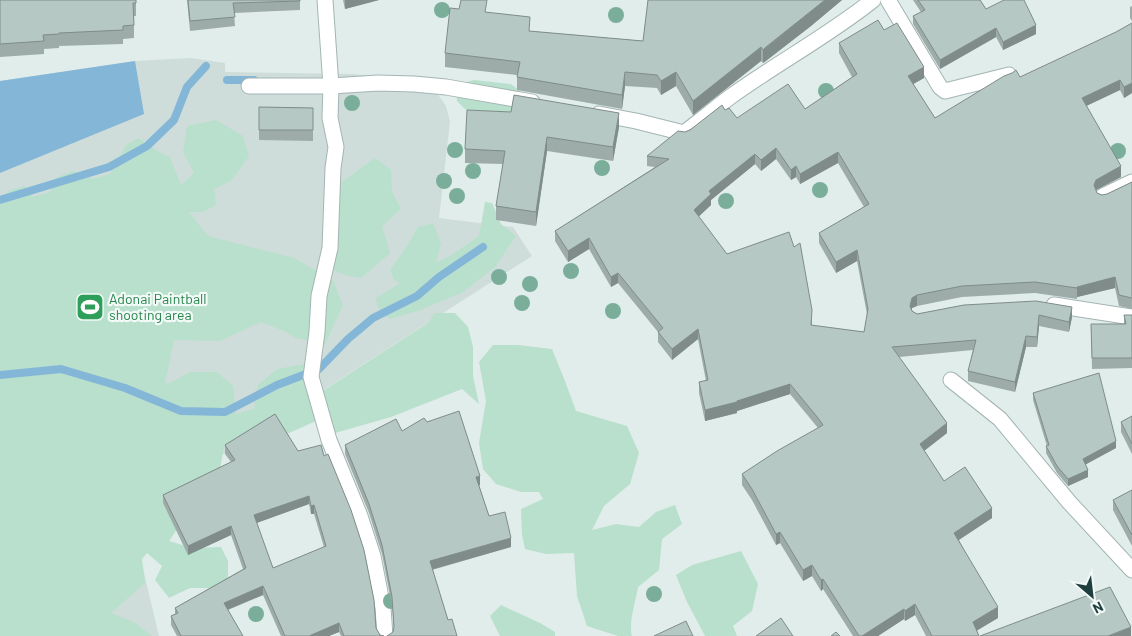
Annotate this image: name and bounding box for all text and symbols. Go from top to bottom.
place label: Adonai Paintball shooting area [109,290,207,323]
sports icon: Adonai Paintball shooting area [75,292,105,322]
north arrow [1067,571,1117,621]
text: N [1090,598,1106,618]

